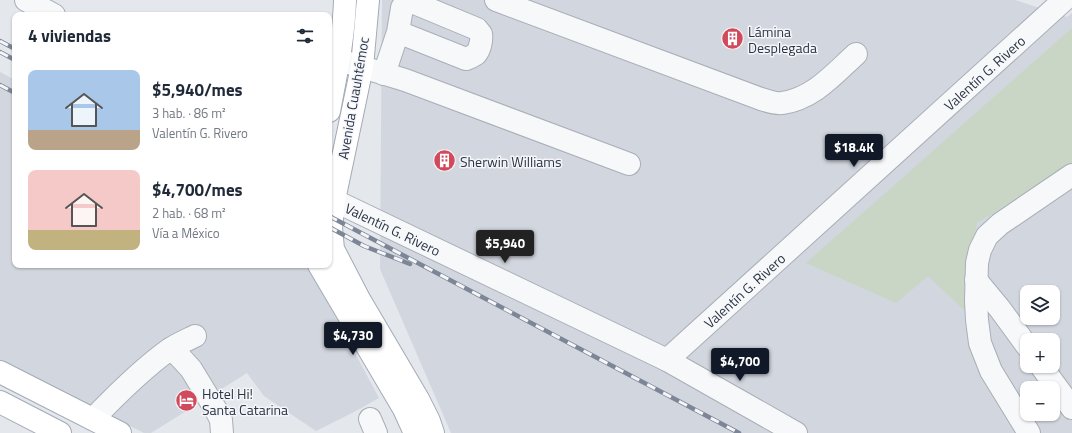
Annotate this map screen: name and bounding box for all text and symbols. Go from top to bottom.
place label: Lámina Desplegada [748,21,817,58]
text: 4 viviendas [28,23,111,49]
icon: filters [294,25,316,47]
building icon: Lámina Desplegada [719,26,745,52]
street label: Valentín G. Rivero [939,30,1029,115]
street label: Avenida Cuauhtémoc [332,35,374,161]
text: $5,940/mes [152,77,243,103]
icon: home [60,86,108,134]
text: 3 hab. · 86 m² [152,103,226,123]
text: Valentín G. Rivero [152,123,248,143]
pin: $18.4K [821,134,887,168]
text: $18.4K [834,137,874,157]
building icon: Sherwin Williams [431,148,457,174]
place label: Sherwin Williams [460,151,562,172]
text: $4,700/mes [152,177,243,203]
icon: home [60,186,108,234]
street label: Valentín G. Rivero [342,197,444,261]
text: 2 hab. · 68 m² [152,203,226,223]
text: Vía a México [152,223,220,243]
pin: $5,940 [472,230,538,264]
text: $5,940 [485,233,525,253]
street label: Valentín G. Rivero [699,248,789,333]
map controls [1020,285,1060,421]
button: layers [1020,285,1060,325]
pin: $4,730 [320,322,386,356]
text: $4,730 [333,325,373,345]
button: + [1020,333,1060,373]
pin: $4,700 [707,348,773,382]
text: $4,700 [720,351,760,371]
button: − [1020,381,1060,421]
place label: Hotel Hi! Santa Catarina [202,383,288,420]
hotel icon: Hotel Hi! Santa Catarina [173,388,199,414]

